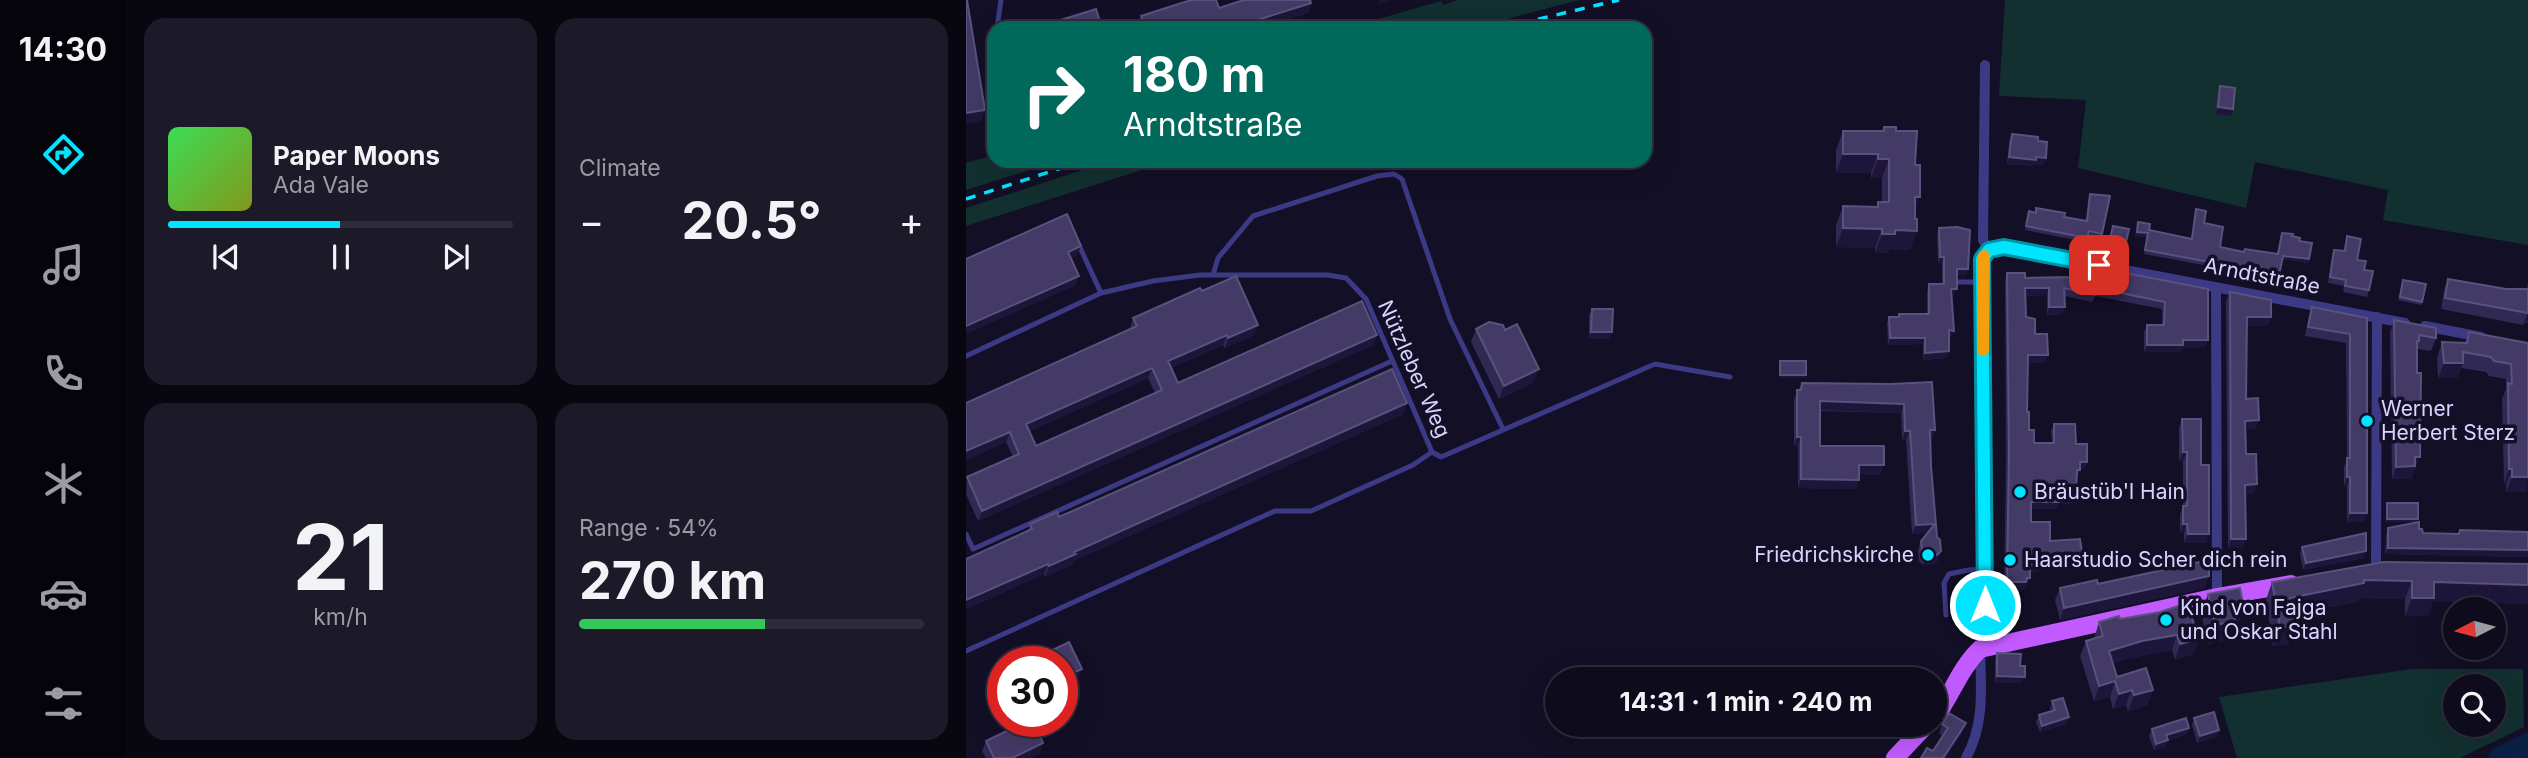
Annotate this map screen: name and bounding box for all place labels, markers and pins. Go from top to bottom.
pin [2069,235,2129,295]
place label: Werner Herbert Sterz [2381,396,2515,445]
marker: Werner Herbert Sterz [2359,413,2375,429]
place label: Bräustüb'l Hain [2034,479,2185,504]
marker: Bräustüb'l Hain [2012,484,2028,500]
place label: Friedrichskirche [1754,542,1914,567]
marker: Friedrichskirche [1920,547,1936,563]
place label: Haarstudio Scher dich rein [2024,547,2287,572]
marker: Haarstudio Scher dich rein [2002,552,2018,568]
place label: Kind von Fajga und Oskar Stahl [2180,595,2338,644]
marker: Kind von Fajga und Oskar Stahl [2158,612,2174,628]

